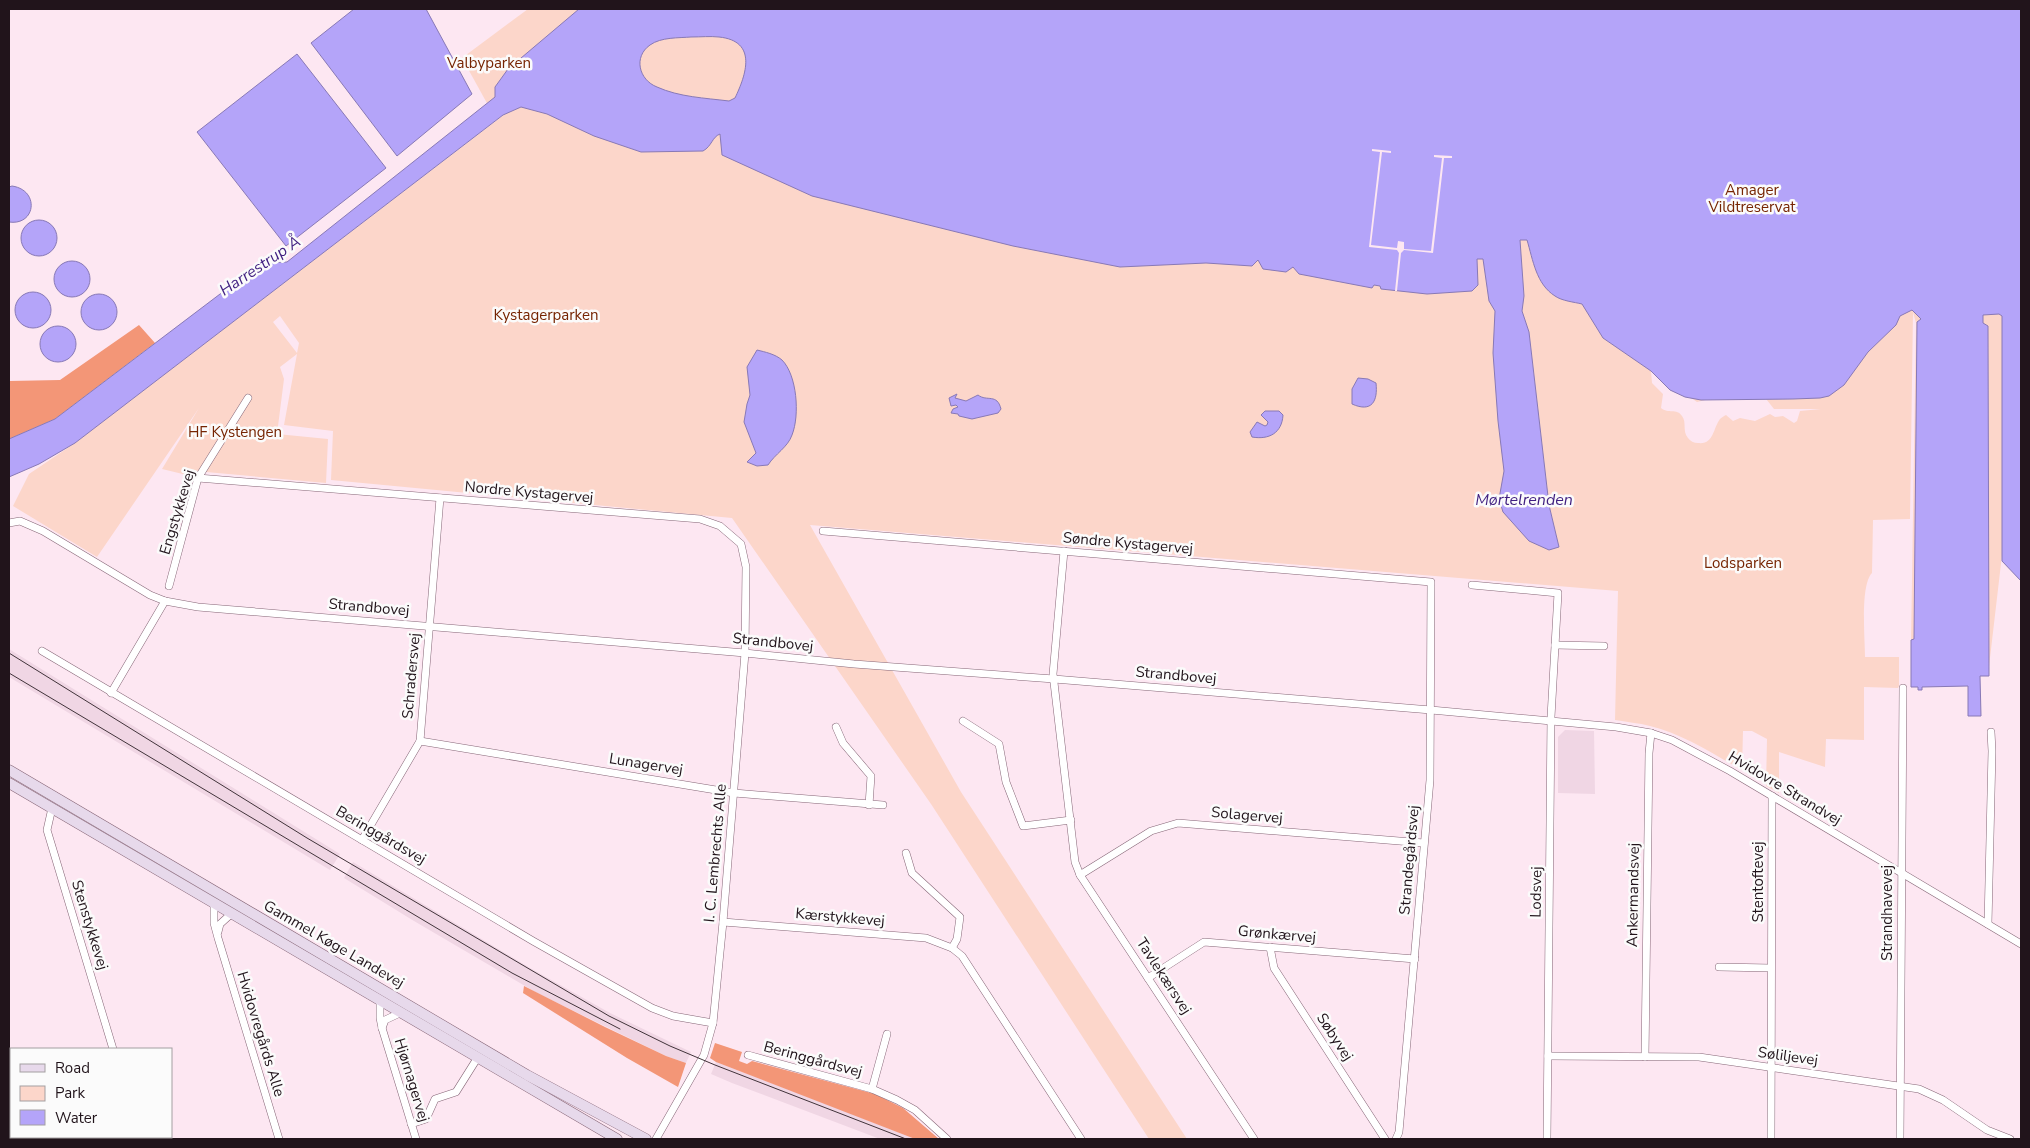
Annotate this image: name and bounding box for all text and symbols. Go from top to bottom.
park label: Valbyparken [446,53,531,73]
park label: Amager Vildtreservat [1707,180,1796,217]
water label: Harrestrup Å [215,231,305,301]
park label: Kystagerparken [494,305,598,325]
park label: HF Kystengen [188,422,282,442]
street label: Engstykkevej [155,467,199,557]
street label: Nordre Kystagervej [464,476,594,508]
water label: Mørtelrenden [1475,489,1573,511]
street label: Søndre Kystagervej [1062,527,1194,559]
park label: Lodsparken [1704,553,1782,573]
street label: Strandbovej [328,594,410,620]
street label: Strandbovej [732,628,814,656]
street label: Schradersvej [397,632,425,720]
street label: Strandbovej [1135,662,1217,688]
street label: Hvidovre Strandvej [1725,746,1845,830]
street label: Lunagervej [608,748,684,780]
street label: I. C. Lembrechts Alle [699,783,731,923]
street label: Beringgårdsvej [332,801,430,869]
street label: Solagervej [1210,802,1284,828]
street label: Strandegårdsvej [1394,804,1424,916]
street label: Stentoftevej [1748,841,1768,923]
street label: Ankermandsvej [1622,843,1644,947]
street label: Strandhavevej [1877,865,1897,961]
street label: Lodsvej [1526,866,1546,918]
street label: Stenstykkevej [67,878,113,972]
street label: Gammel Køge Landevej [260,896,408,992]
street label: Kærstykkevej [794,903,886,931]
street label: Grønkærvej [1237,921,1317,947]
street label: Tavlekærsvej [1132,934,1196,1018]
street label: Hvidovregårds Alle [232,969,290,1099]
street label: Søbyvej [1312,1009,1358,1065]
street label: Hjørnagervej [390,1036,434,1124]
street label: Beringgårdsvej [762,1036,864,1082]
street label: Søliljevej [1757,1042,1819,1070]
legend [10,1048,172,1138]
text: Road [55,1058,90,1078]
text: Park [55,1083,85,1103]
text: Water [55,1108,98,1128]

